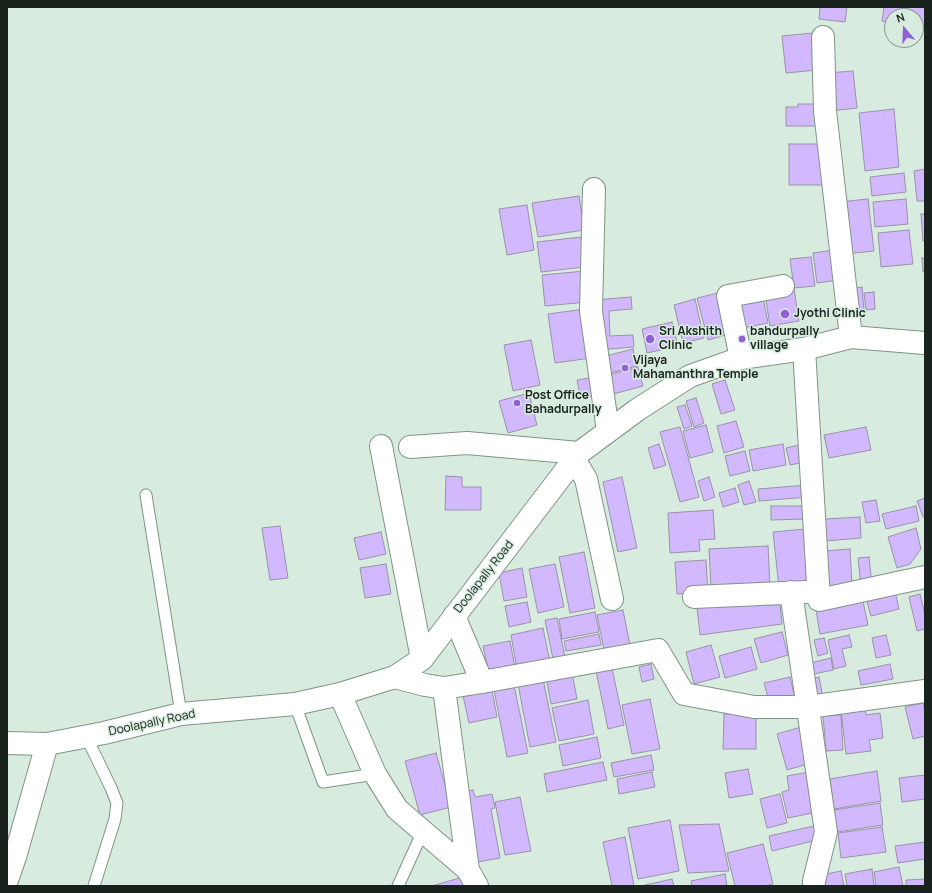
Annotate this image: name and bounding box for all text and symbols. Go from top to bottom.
north arrow [884,8,924,48]
text: N [894,9,906,26]
place label: Jyothi Clinic [794,307,866,321]
marker: Jyothi Clinic [779,308,791,320]
place label: Sri Akshith Clinic [659,325,722,353]
place label: bahdurpally village [750,325,819,353]
marker: Sri Akshith Clinic [644,333,656,345]
marker: bahdurpally village [737,334,747,344]
place label: Vijaya Mahamanthra Temple [633,354,759,382]
marker: Vijaya Mahamanthra Temple [620,363,630,373]
place label: Post Office Bahadurpally [525,389,601,417]
marker: Post Office Bahadurpally [512,398,522,408]
street label: Doolapally Road [451,538,517,616]
street label: Doolapally Road [107,707,197,739]

